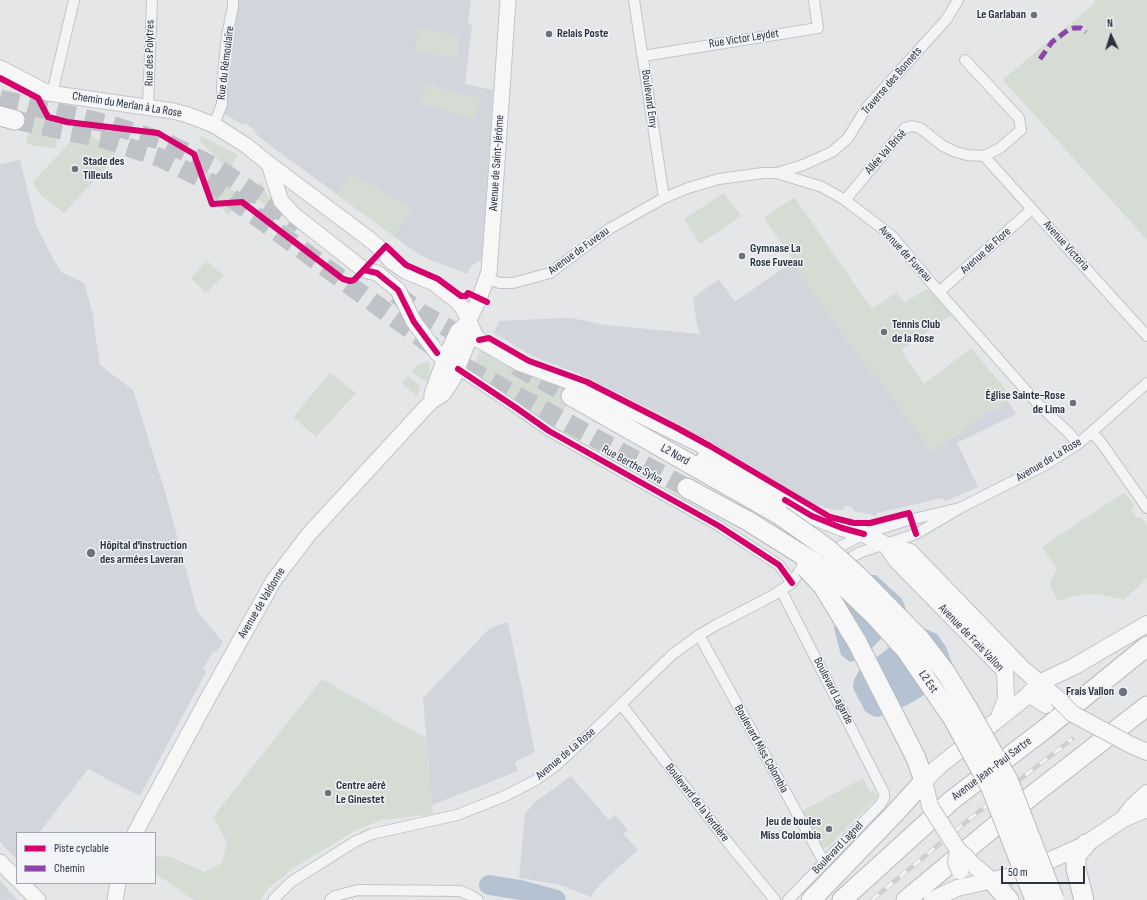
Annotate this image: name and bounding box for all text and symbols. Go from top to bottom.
place label: Le Garlaban [977,8,1026,22]
marker: Le Garlaban [1029,10,1039,20]
north arrow [1091,16,1131,56]
text: N [1107,17,1114,30]
street label: Rue des Polytres [142,20,158,86]
street label: Rue du Rémoulaïre [214,25,238,101]
street label: Rue Victor Leydet [708,26,780,52]
place label: Relais Poste [557,27,608,41]
marker: Relais Poste [544,29,554,39]
street label: Traverse des Bonnets [859,44,925,118]
street label: Boulevard Emy [638,69,660,129]
street label: Chemin du Merlan à La Rose [71,89,183,121]
street label: Avenue de Saint-Jérôme [486,114,508,212]
street label: Allée Val Brisé [862,127,910,177]
place label: Stade des Tilleuls [83,155,124,183]
marker: Stade des Tilleuls [70,164,80,174]
street label: Avenue Victoria [1040,218,1092,274]
street label: Avenue de Fuveau [875,223,935,285]
street label: Avenue de Fuveau [546,224,612,278]
street label: Avenue de Flore [958,225,1014,277]
place label: Gymnase La Rose Fuveau [750,242,803,270]
marker: Gymnase La Rose Fuveau [737,251,747,261]
place label: Tennis Club de la Rose [892,318,940,346]
marker: Tennis Club de la Rose [879,327,889,337]
place label: Église Sainte-Rose de Lima [986,389,1065,417]
marker: Église Sainte-Rose de Lima [1068,398,1078,408]
street label: Avenue de La Rose [1014,435,1084,485]
street label: L2 Nord [658,441,692,469]
street label: Rue Berthe Sylva [599,442,665,488]
place label: Hôpital d'instruction des armées Laveran [100,539,187,567]
marker: Hôpital d'instruction des armées Laveran [85,547,97,559]
street label: Avenue de Valdonne [235,565,289,641]
street label: Avenue de Frais Vallon [935,601,1007,675]
street label: Boulevard Lagarde [810,655,856,727]
street label: L2 Est [915,668,941,696]
place label: Frais Vallon [1066,685,1114,699]
marker: Frais Vallon [1117,686,1129,698]
street label: Boulevard Miss Colombia [731,702,791,796]
street label: Avenue de La Rose [533,725,599,783]
street label: Avenue Jean-Paul Sartre [949,734,1035,804]
street label: Boulevard de la Verdière [662,761,732,845]
place label: Centre aéré Le Ginestet [336,779,386,807]
marker: Centre aéré Le Ginestet [323,788,333,798]
place label: Jeu de boules Miss Colombia [761,815,821,843]
street label: Boulevard Lagnel [809,819,867,877]
marker: Jeu de boules Miss Colombia [824,824,834,834]
legend [16,832,156,884]
text: Piste cyclable [54,841,109,856]
scale bar [1003,858,1087,884]
text: Chemin [54,861,85,876]
text: 50 m [1008,865,1028,880]

